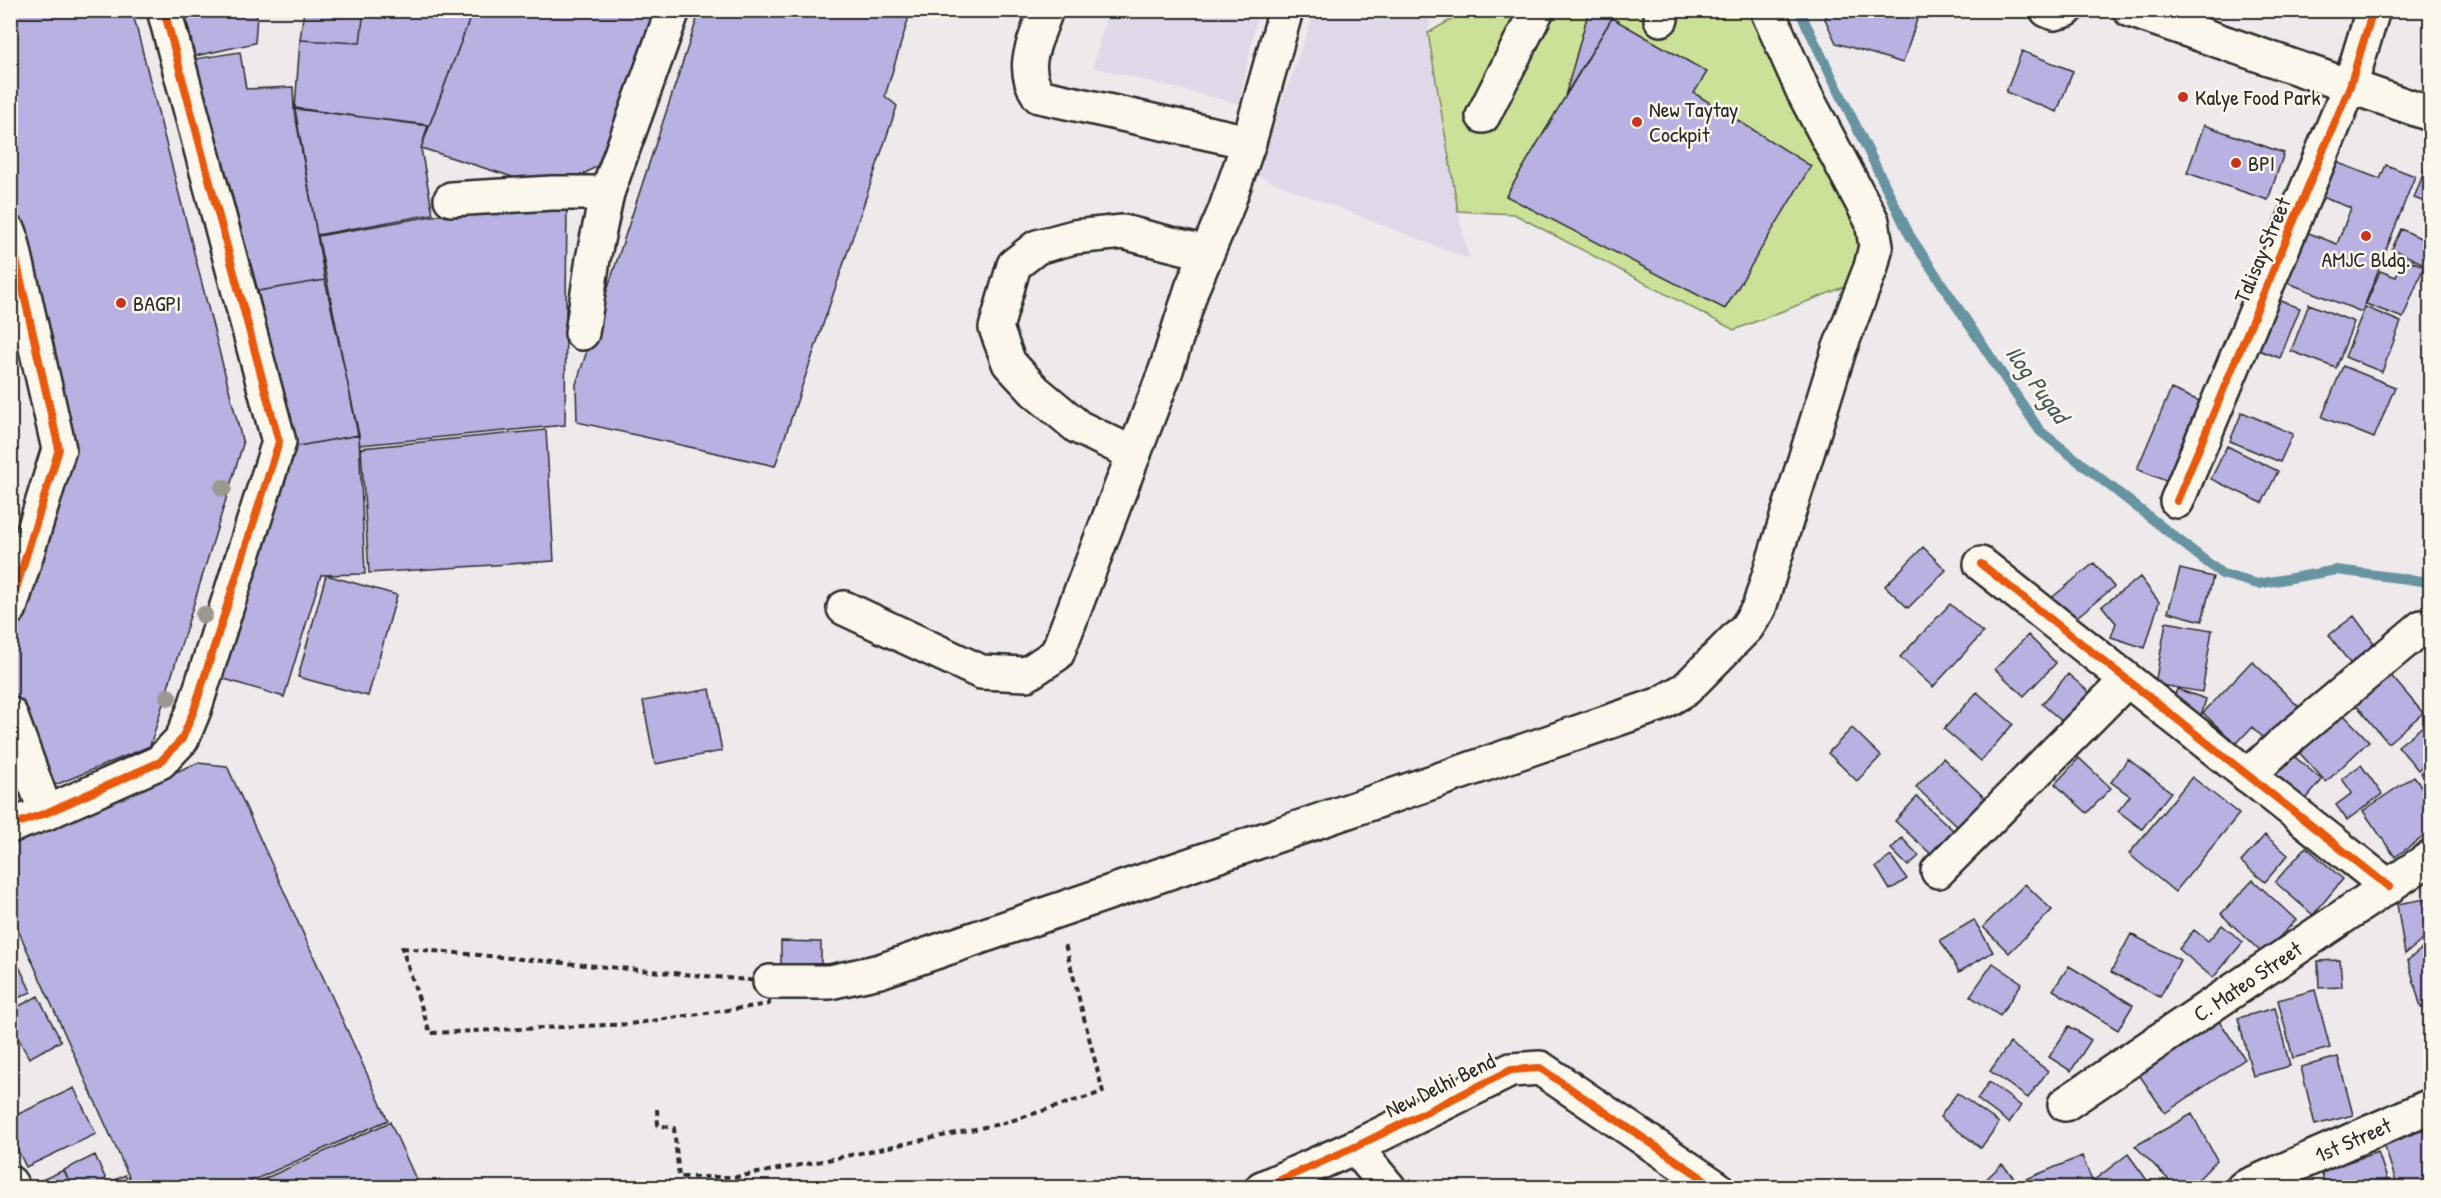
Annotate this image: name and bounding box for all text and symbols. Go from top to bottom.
place label: Kalye Food Park [2195,82,2321,112]
marker: Kalye Food Park [2176,90,2190,104]
place label: New Taytay Cockpit [1649,94,1738,149]
marker: New Taytay Cockpit [1630,115,1644,129]
place label: BPI [2248,148,2275,178]
marker: BPI [2229,156,2243,170]
street label: Talisay Street [2226,192,2298,308]
marker: AMJC Bldg. [2359,229,2373,243]
place label: AMJC Bldg. [2321,244,2411,274]
place label: BAGPI [133,288,181,318]
marker: BAGPI [114,296,128,310]
water label: Ilog Pugad [1998,338,2079,432]
street label: C. Mateo Street [2187,933,2308,1028]
street label: New Delhi Bend [1380,1045,1500,1124]
street label: 1st Street [2310,1110,2396,1170]

